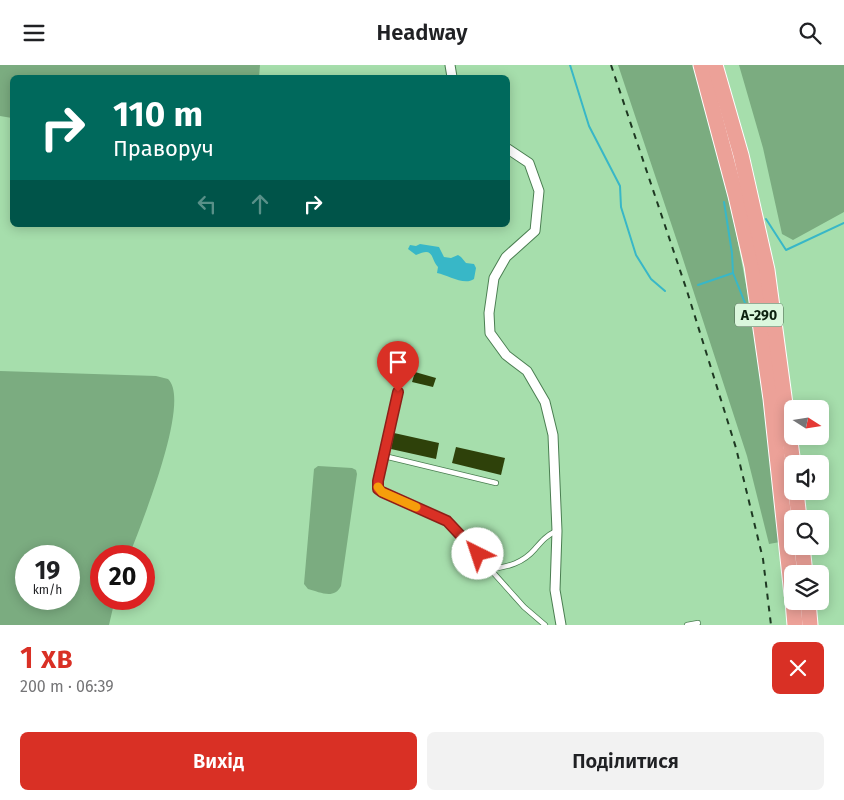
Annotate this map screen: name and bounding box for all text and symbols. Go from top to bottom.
icon: menu [20,19,48,47]
text: Headway [377,19,467,46]
icon: search [796,19,824,47]
text: 110 m [113,93,203,135]
icon: right [30,95,95,160]
text: Праворуч [113,135,214,162]
icon: left [193,190,221,218]
icon: ahead [246,190,274,218]
icon: right [299,190,327,218]
road number: А-290 [735,303,783,327]
pin [377,341,419,392]
icon: arrive [384,348,412,376]
north arrow [784,400,829,445]
map controls [784,400,829,610]
button: sound [784,455,829,500]
button: search [784,510,829,555]
position arrow [451,527,503,579]
speed limit sign: 20 [90,545,155,610]
text: 19 [35,556,60,586]
button: layers [784,565,829,610]
text: km/h [33,583,62,597]
text: 1 хв [20,640,73,676]
button: close [772,642,824,694]
text: 200 m · 06:39 [20,677,114,696]
button: Вихід [20,732,417,790]
button: Поділитися [427,732,824,790]

